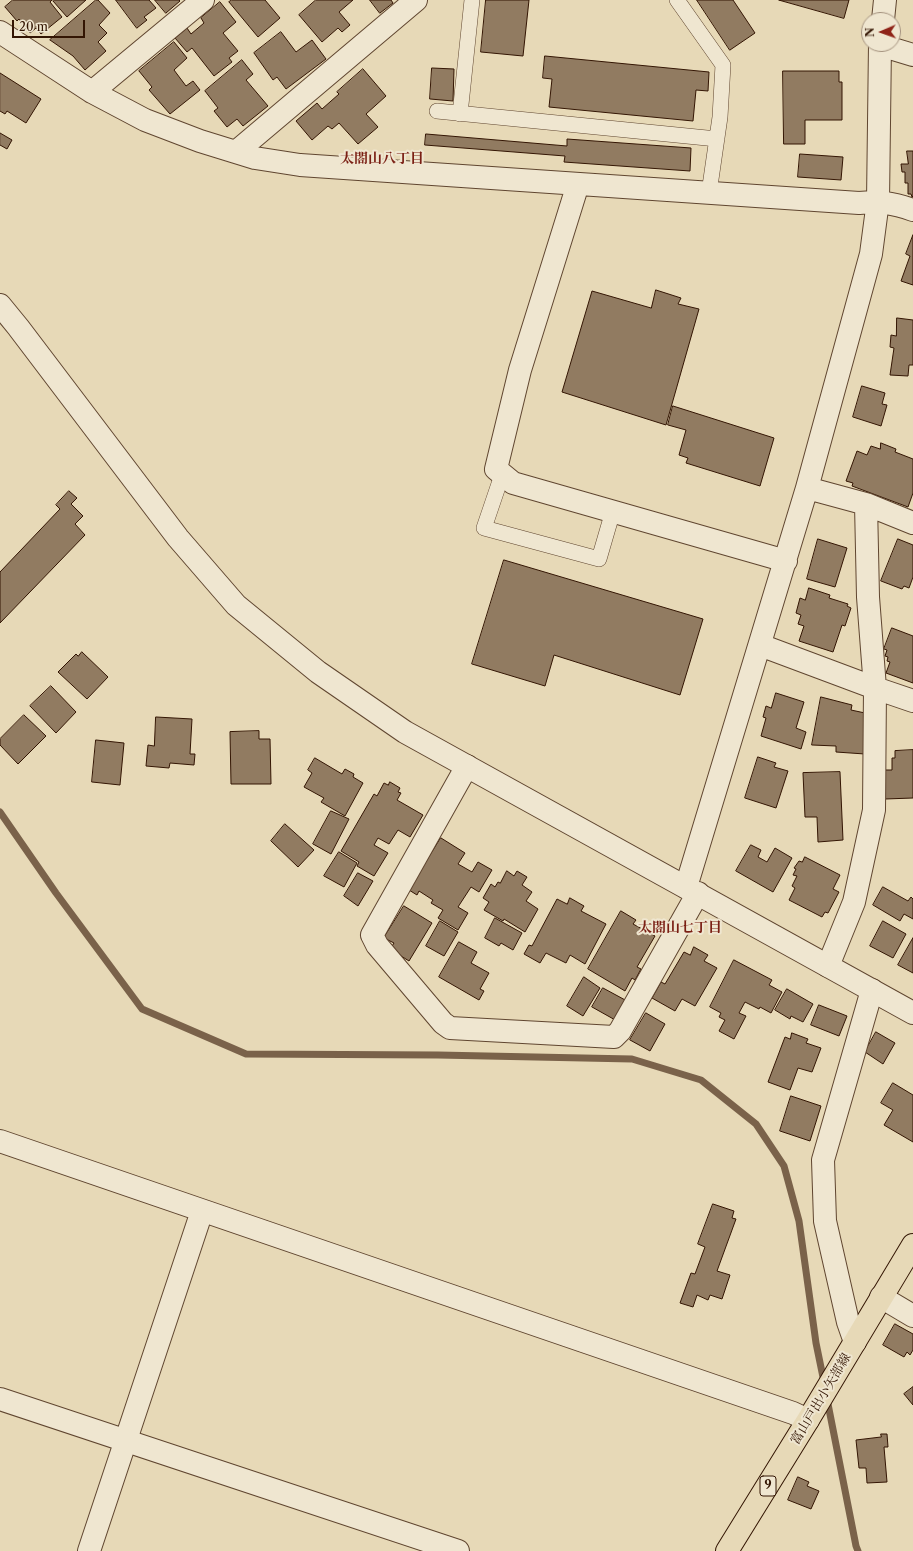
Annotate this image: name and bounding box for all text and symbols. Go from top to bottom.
scale bar [14,12,87,38]
north arrow [861,12,901,52]
text: 20 m [19,19,48,34]
text: N [863,27,877,37]
district label: 太閤山八丁目 [340,151,424,167]
district label: 太閤山七丁目 [638,920,722,936]
street label: 富山戸出小矢部線 [788,1350,854,1448]
road number: 9 [760,1476,776,1496]

